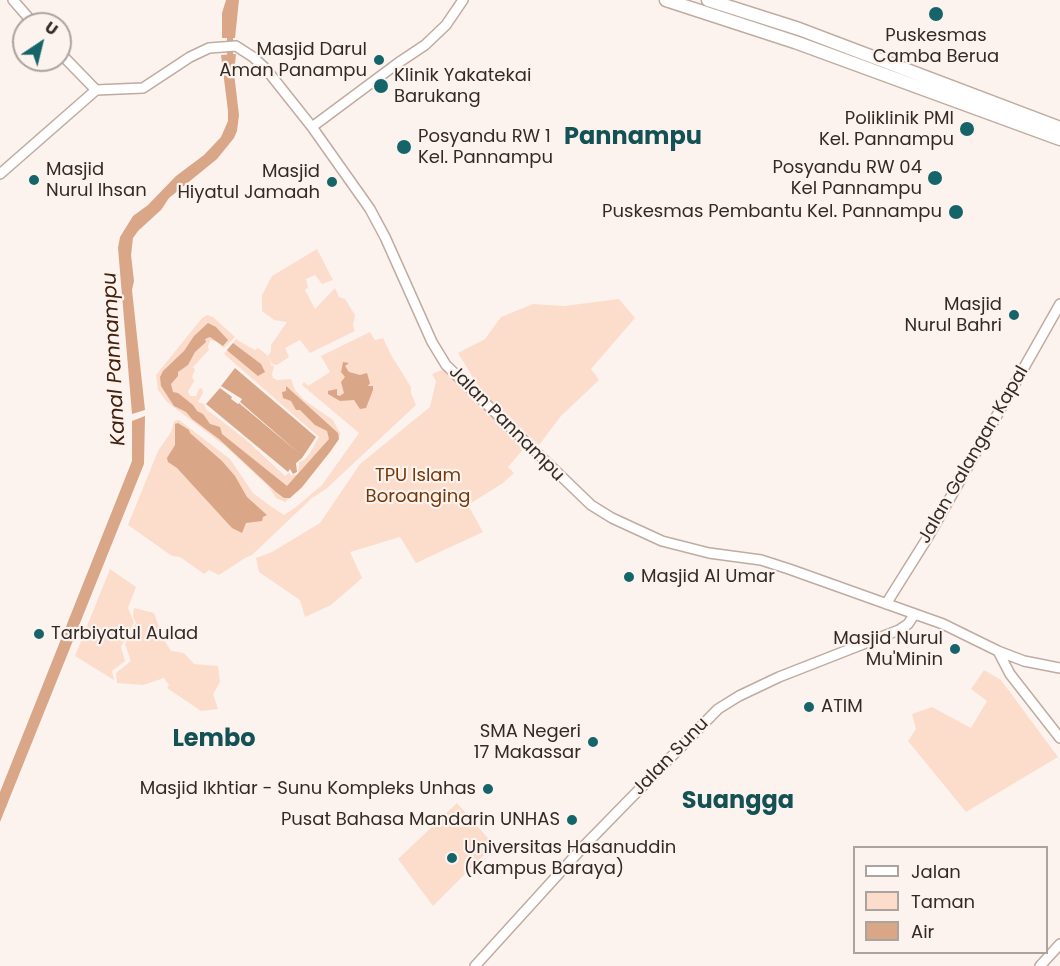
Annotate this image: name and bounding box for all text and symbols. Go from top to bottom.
marker: Puskesmas Camba Berua [927,5,945,23]
north arrow [12,12,72,72]
text: U [40,16,63,41]
place label: Puskesmas Camba Berua [873,25,999,68]
place label: Masjid Darul Aman Panampu [219,39,367,82]
marker: Masjid Darul Aman Panampu [372,53,386,67]
place label: Klinik Yakatekai Barukang [394,65,531,107]
marker: Klinik Yakatekai Barukang [372,77,390,95]
place label: Poliklinik PMI Kel. Pannampu [819,108,954,150]
marker: Poliklinik PMI Kel. Pannampu [958,120,976,138]
district label: Pannampu [564,124,702,152]
place label: Posyandu RW 1 Kel. Pannampu [418,126,553,168]
marker: Posyandu RW 1 Kel. Pannampu [395,138,413,156]
place label: Posyandu RW 04 Kel Pannampu [772,157,922,200]
place label: Masjid Nurul Ihsan [46,159,147,201]
place label: Masjid Hiyatul Jamaah [177,161,320,204]
marker: Posyandu RW 04 Kel Pannampu [926,169,944,187]
marker: Masjid Nurul Ihsan [27,173,41,187]
marker: Masjid Hiyatul Jamaah [325,175,339,189]
place label: Puskesmas Pembantu Kel. Pannampu [602,201,942,223]
marker: Puskesmas Pembantu Kel. Pannampu [947,203,965,221]
water label: Kanal Pannampu [98,272,132,446]
place label: Masjid Nurul Bahri [904,294,1002,336]
marker: Masjid Nurul Bahri [1007,308,1021,322]
street label: Jalan Pannampu [444,362,568,486]
street label: Jalan Galangan Kapal [914,362,1034,548]
park label: TPU Islam Boroanging [366,465,470,508]
place label: Masjid Al Umar [641,566,775,588]
marker: Masjid Al Umar [622,570,636,584]
place label: Tarbiyatul Aulad [51,623,198,645]
marker: Tarbiyatul Aulad [32,627,46,641]
place label: Masjid Nurul Mu'Minin [833,628,943,670]
marker: Masjid Nurul Mu'Minin [948,642,962,656]
place label: ATIM [821,696,863,718]
marker: ATIM [802,700,816,714]
street label: Jalan Sunu [629,714,713,800]
place label: SMA Negeri 17 Makassar [474,721,581,764]
district label: Lembo [172,726,256,754]
marker: SMA Negeri 17 Makassar [586,735,600,749]
place label: Masjid Ikhtiar - Sunu Kompleks Unhas [140,778,476,800]
marker: Masjid Ikhtiar - Sunu Kompleks Unhas [481,782,495,796]
district label: Suangga [682,788,794,816]
place label: Pusat Bahasa Mandarin UNHAS [281,809,560,831]
marker: Pusat Bahasa Mandarin UNHAS [565,813,579,827]
place label: Universitas Hasanuddin (Kampus Baraya) [464,837,676,880]
legend [853,846,1048,954]
marker: Universitas Hasanuddin (Kampus Baraya) [445,851,459,865]
text: Jalan [911,859,961,884]
text: Taman [911,889,975,914]
text: Air [911,919,934,944]

